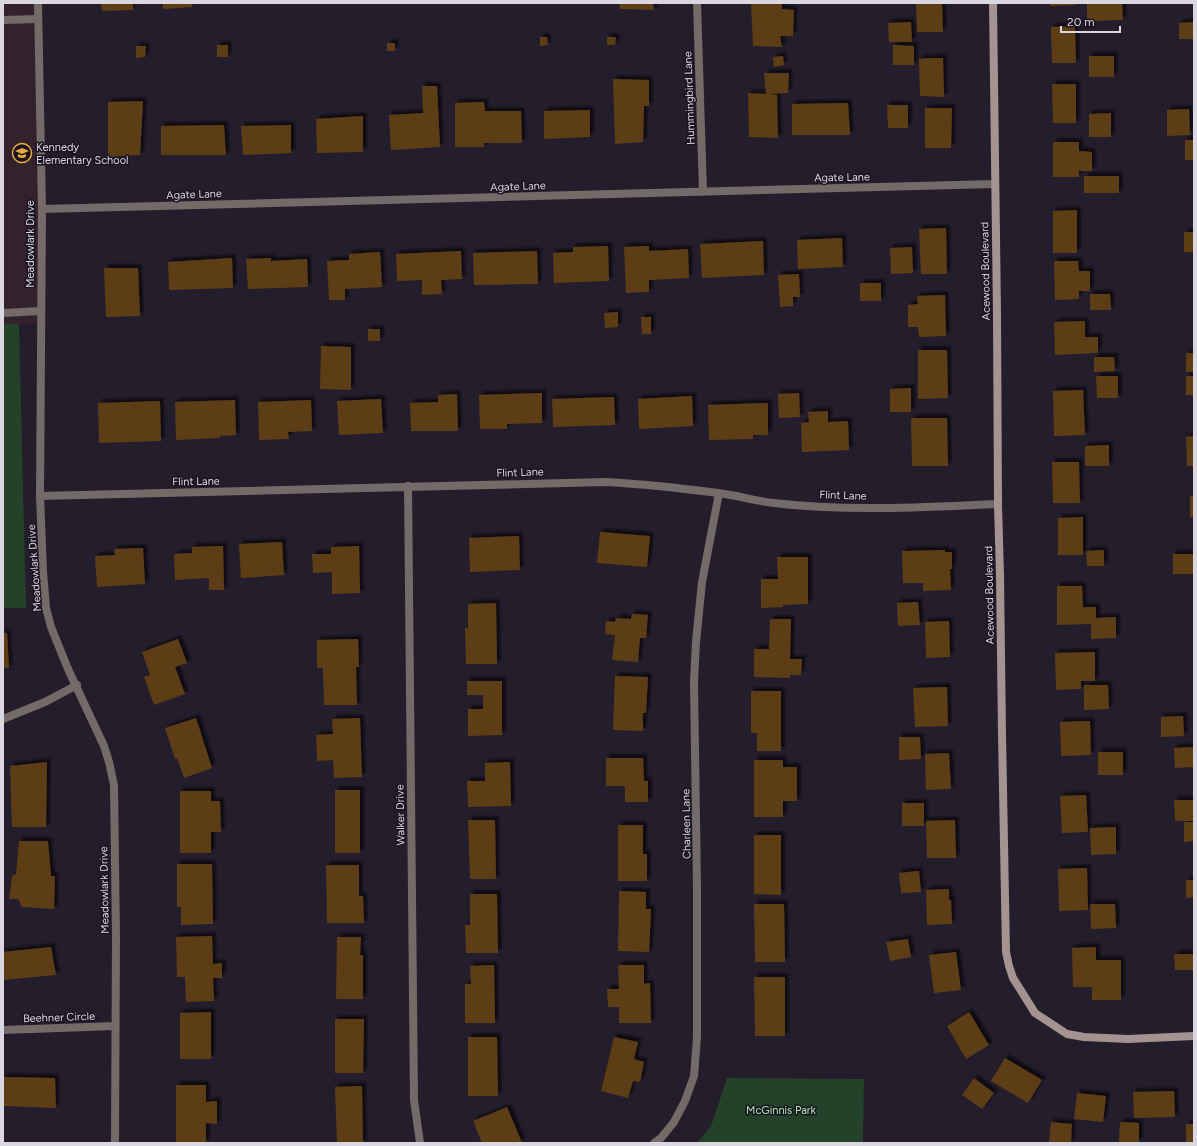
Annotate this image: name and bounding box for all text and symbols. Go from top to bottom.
scale bar [1061,8,1120,34]
text: 20 m [1067,15,1095,29]
street label: Hummingbird Lane [681,51,698,145]
place label: Kennedy Elementary School [36,141,128,167]
school or university icon: Kennedy Elementary School [11,142,33,164]
street label: Agate Lane [814,171,870,184]
street label: Agate Lane [490,179,546,194]
street label: Agate Lane [166,187,222,202]
street label: Meadowlark Drive [24,200,37,288]
street label: Acewood Boulevard [978,222,993,320]
street label: Flint Lane [496,465,544,480]
street label: Flint Lane [172,475,220,488]
street label: Flint Lane [819,488,867,503]
street label: Meadowlark Drive [25,524,44,612]
street label: Acewood Boulevard [982,546,997,644]
street label: Walker Drive [393,784,408,846]
street label: Charleen Lane [679,789,694,859]
street label: Meadowlark Drive [97,846,112,934]
street label: Beehner Circle [23,1010,95,1025]
park label: McGinnis Park [746,1104,817,1117]

